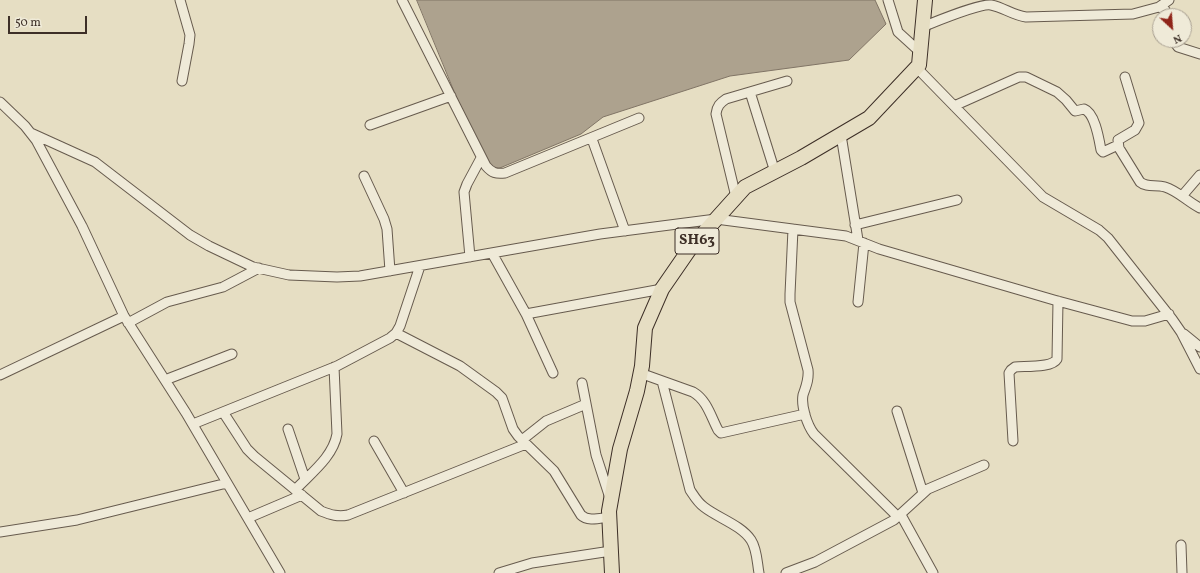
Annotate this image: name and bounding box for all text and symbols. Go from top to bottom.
scale bar [10,8,89,34]
north arrow [1152,8,1192,48]
text: 50 m [15,15,41,31]
text: N [1170,30,1184,47]
road number: SH63 [675,228,719,254]

